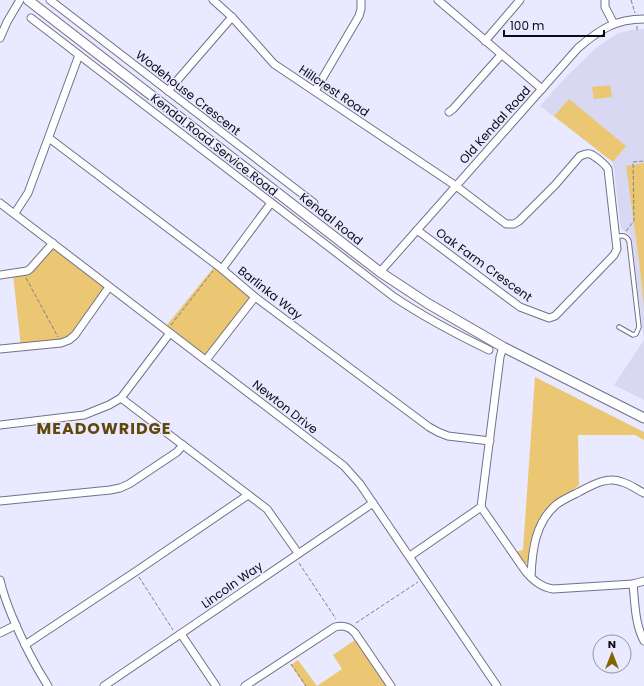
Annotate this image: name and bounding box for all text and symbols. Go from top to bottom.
scale bar [504,12,604,38]
text: 100 m [510,17,544,34]
street label: Wodehouse Crescent [132,46,244,139]
street label: Hillcrest Road [296,61,373,120]
street label: Old Kendal Road [455,82,534,167]
street label: Kendal Road Service Road [147,90,281,200]
street label: Kendal Road [296,189,366,249]
street label: Oak Farm Crescent [433,224,536,305]
street label: Barlinka Way [234,262,306,323]
street label: Newton Drive [249,376,322,438]
district label: MEADOWRIDGE [37,417,171,440]
street label: Lincoln Way [198,557,266,612]
north arrow [592,634,632,674]
text: N [608,636,616,652]

